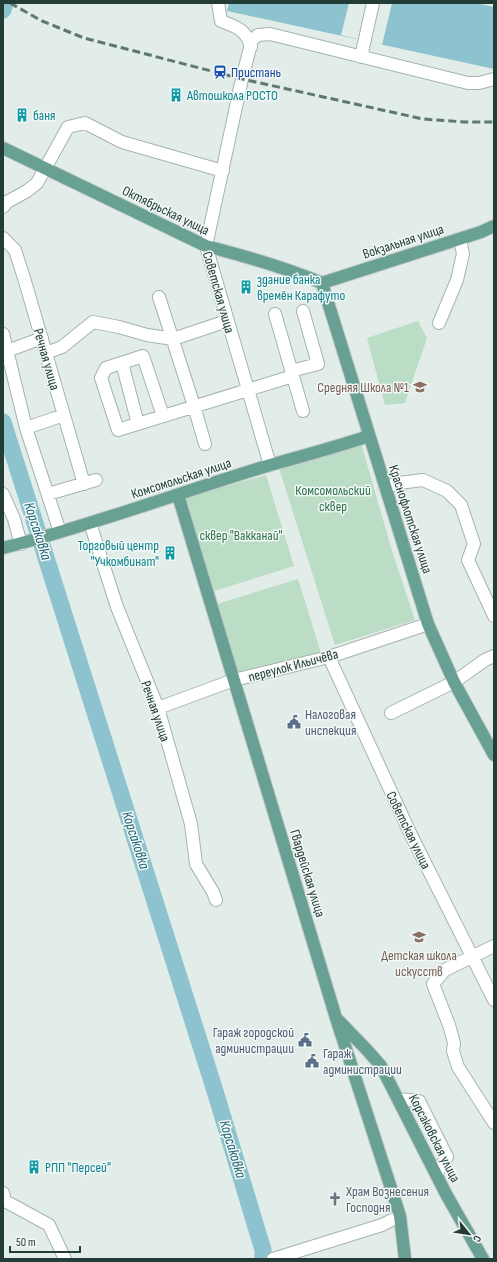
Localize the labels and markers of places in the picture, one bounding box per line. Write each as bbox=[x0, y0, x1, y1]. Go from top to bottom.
station icon: Пристань bbox=[212, 64, 228, 80]
place label: Пристань bbox=[231, 64, 281, 81]
building icon: Автошкола РОСТО bbox=[168, 87, 184, 103]
place label: Автошкола РОСТО bbox=[186, 87, 278, 104]
building icon: баня bbox=[14, 107, 30, 123]
place label: баня bbox=[33, 107, 56, 124]
place label: здание банка времён Карафуто bbox=[257, 271, 345, 304]
building icon: здание банка времён Карафуто bbox=[238, 279, 254, 295]
place label: Средняя Школа №1 bbox=[317, 379, 409, 396]
school or university icon: Средняя Школа №1 bbox=[412, 379, 428, 395]
place label: Торговый центр "Учкомбинат" bbox=[78, 537, 159, 570]
building icon: Торговый центр "Учкомбинат" bbox=[162, 545, 178, 561]
place label: Налоговая инспекция bbox=[305, 706, 356, 739]
public building icon: Налоговая инспекция bbox=[286, 714, 302, 730]
school or university icon: Детская школа искусств bbox=[411, 929, 427, 945]
place label: Детская школа искусств bbox=[381, 947, 457, 980]
place label: Гараж городской администрации bbox=[213, 1024, 294, 1057]
public building icon: Гараж городской администрации bbox=[297, 1032, 313, 1048]
place label: Гараж администрации bbox=[323, 1045, 402, 1078]
public building icon: Гараж администрации bbox=[304, 1053, 320, 1069]
building icon: РПП "Персей" bbox=[26, 1159, 42, 1175]
place label: РПП "Персей" bbox=[45, 1159, 111, 1176]
place label: Храм Вознесения Господня bbox=[345, 1183, 429, 1216]
church icon: Храм Вознесения Господня bbox=[327, 1191, 343, 1207]

